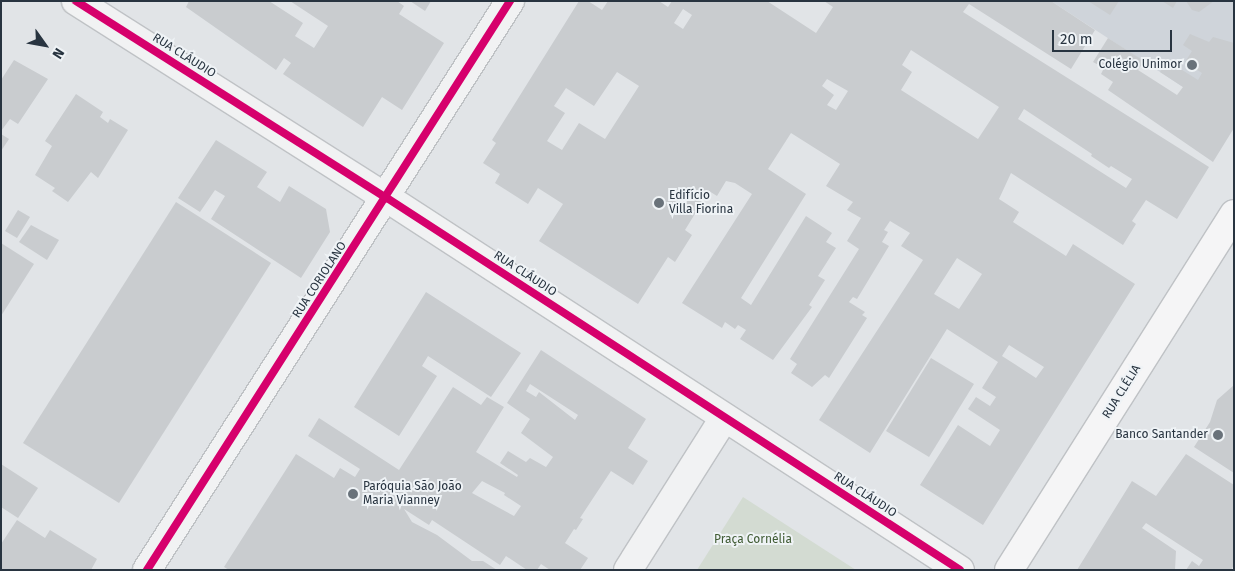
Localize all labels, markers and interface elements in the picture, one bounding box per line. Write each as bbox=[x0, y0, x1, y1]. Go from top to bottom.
north arrow bbox=[20, 20, 70, 70]
scale bar bbox=[1055, 20, 1175, 52]
text: 20 m bbox=[1060, 30, 1093, 48]
street label: RUA CLÁUDIO bbox=[150, 31, 218, 81]
text: N bbox=[48, 45, 68, 62]
place label: Colégio Unimor bbox=[1098, 58, 1182, 72]
marker: Colégio Unimor bbox=[1186, 59, 1198, 71]
place label: Edifício Villa Fiorina bbox=[669, 189, 733, 217]
marker: Edifício Villa Fiorina bbox=[653, 197, 665, 209]
street label: RUA CORIOLANO bbox=[290, 239, 350, 321]
street label: RUA CLÁUDIO bbox=[491, 248, 559, 300]
street label: RUA CLÉLIA bbox=[1100, 363, 1144, 421]
place label: Banco Santander bbox=[1115, 428, 1208, 442]
marker: Banco Santander bbox=[1212, 429, 1224, 441]
street label: RUA CLÁUDIO bbox=[831, 469, 899, 521]
place label: Paróquia São João Maria Vianney bbox=[363, 480, 462, 508]
marker: Paróquia São João Maria Vianney bbox=[347, 488, 359, 500]
park label: Praça Cornélia bbox=[714, 533, 792, 547]

